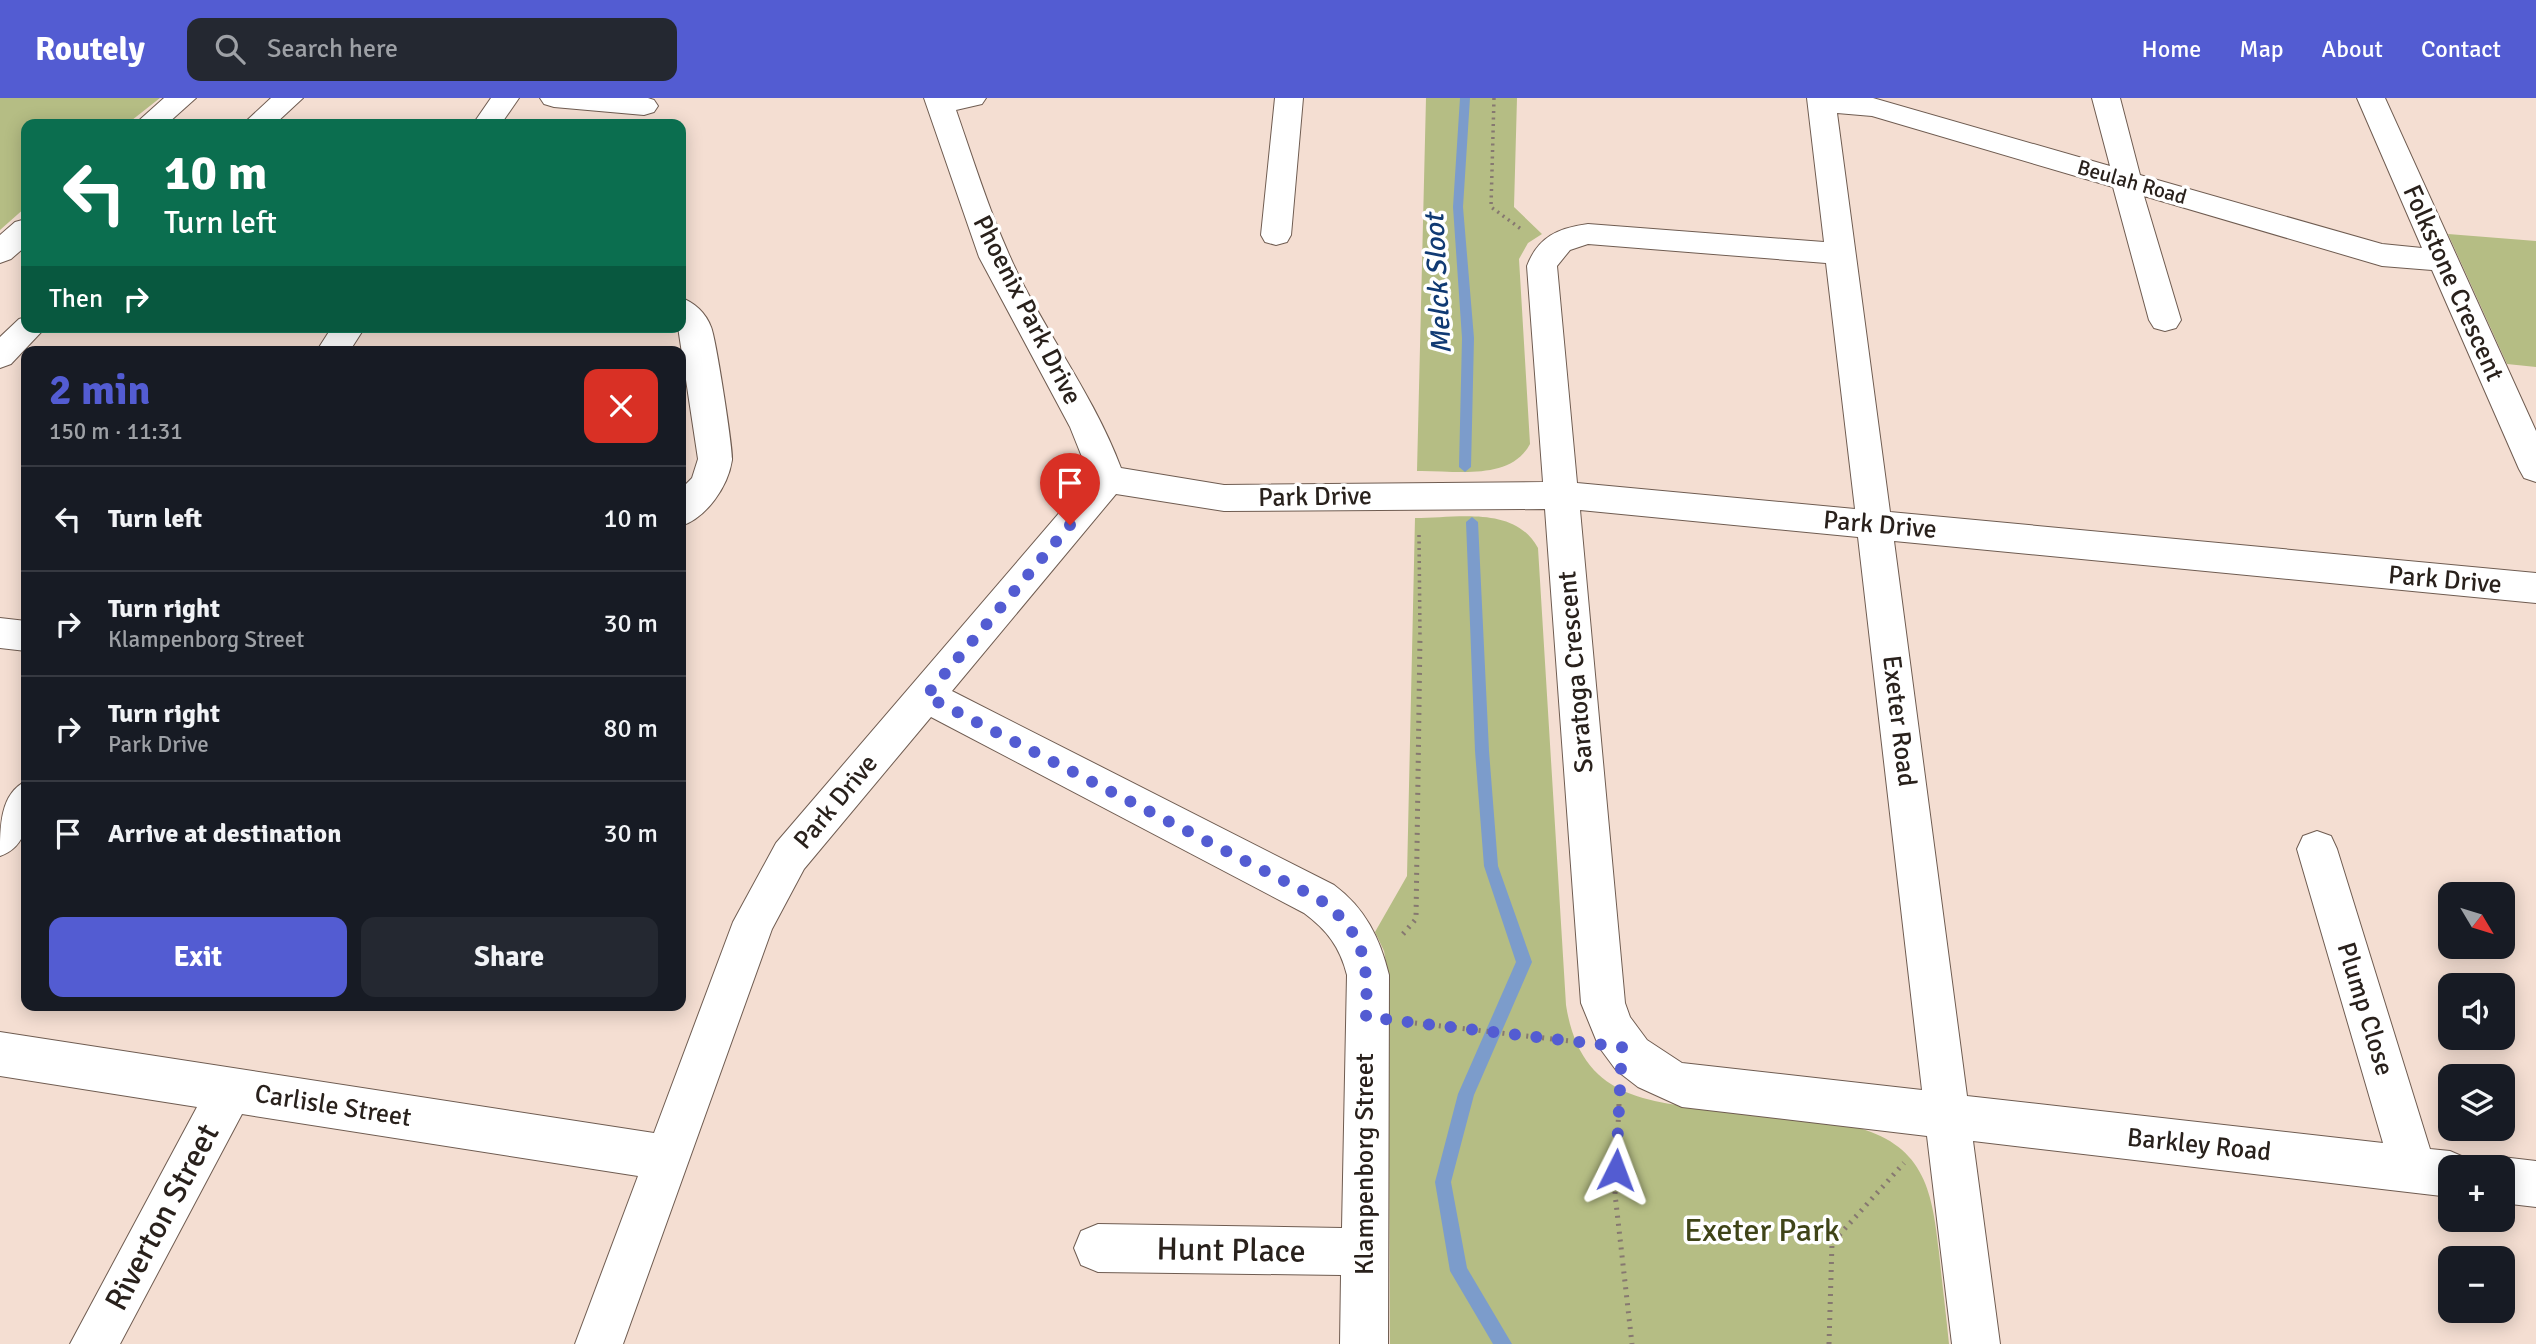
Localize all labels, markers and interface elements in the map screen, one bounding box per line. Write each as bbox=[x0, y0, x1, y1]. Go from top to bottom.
search box bbox=[187, 18, 677, 81]
text: Routely bbox=[35, 29, 145, 70]
icon: search bbox=[211, 30, 249, 68]
text: Search here bbox=[267, 33, 398, 65]
text: Home bbox=[2141, 34, 2201, 64]
text: Map bbox=[2239, 34, 2284, 64]
text: About bbox=[2322, 34, 2383, 64]
text: Contact bbox=[2421, 34, 2501, 64]
text: 10 m bbox=[164, 143, 267, 203]
icon: left bbox=[49, 147, 140, 238]
street label: Beulah Road bbox=[2074, 154, 2190, 210]
street label: Folkstone Crescent bbox=[2395, 180, 2511, 386]
text: Turn left bbox=[164, 203, 277, 242]
street label: Phoenix Park Drive bbox=[966, 210, 1088, 410]
water label: Melck Sloot bbox=[1417, 210, 1459, 355]
icon: right bbox=[117, 280, 155, 318]
text: Then bbox=[49, 283, 103, 315]
text: 2 min bbox=[49, 365, 150, 416]
button: close bbox=[584, 369, 658, 443]
text: 150 m · 11:31 bbox=[49, 417, 183, 446]
pin bbox=[1040, 453, 1100, 525]
icon: arrive bbox=[1051, 464, 1089, 502]
street label: Park Drive bbox=[1258, 480, 1372, 514]
icon: left bbox=[49, 500, 87, 538]
text: Turn left bbox=[108, 503, 202, 535]
text: 10 m bbox=[603, 503, 658, 535]
street label: Park Drive bbox=[1822, 504, 1938, 546]
street label: Park Drive bbox=[2387, 559, 2503, 601]
street label: Saratoga Crescent bbox=[1551, 570, 1601, 774]
text: Turn right bbox=[108, 593, 220, 625]
icon: right bbox=[49, 605, 87, 643]
text: 30 m bbox=[603, 608, 658, 640]
text: Klampenborg Street bbox=[108, 625, 304, 654]
street label: Exeter Road bbox=[1875, 654, 1923, 788]
text: Turn right bbox=[108, 698, 220, 730]
icon: right bbox=[49, 710, 87, 748]
text: 80 m bbox=[603, 713, 658, 745]
text: Park Drive bbox=[108, 730, 209, 759]
street label: Park Drive bbox=[787, 748, 885, 856]
icon: arrive bbox=[49, 815, 87, 853]
text: Arrive at destination bbox=[108, 818, 341, 850]
text: 30 m bbox=[603, 818, 658, 850]
north arrow bbox=[2438, 882, 2515, 959]
map controls bbox=[2438, 882, 2515, 1323]
button: Exit bbox=[49, 917, 347, 997]
button: Share bbox=[361, 917, 658, 997]
street label: Plump Close bbox=[2330, 939, 2400, 1079]
button: sound bbox=[2438, 973, 2515, 1050]
street label: Klampenborg Street bbox=[1349, 1053, 1381, 1275]
button: layers bbox=[2438, 1064, 2515, 1141]
street label: Carlisle Street bbox=[252, 1078, 414, 1134]
street label: Riverton Street bbox=[97, 1117, 227, 1317]
street label: Barkley Road bbox=[2125, 1122, 2273, 1168]
position arrow bbox=[1579, 1133, 1653, 1207]
button: + bbox=[2438, 1155, 2515, 1232]
park label: Exeter Park bbox=[1684, 1211, 1840, 1250]
street label: Hunt Place bbox=[1156, 1229, 1306, 1271]
button: − bbox=[2438, 1246, 2515, 1323]

